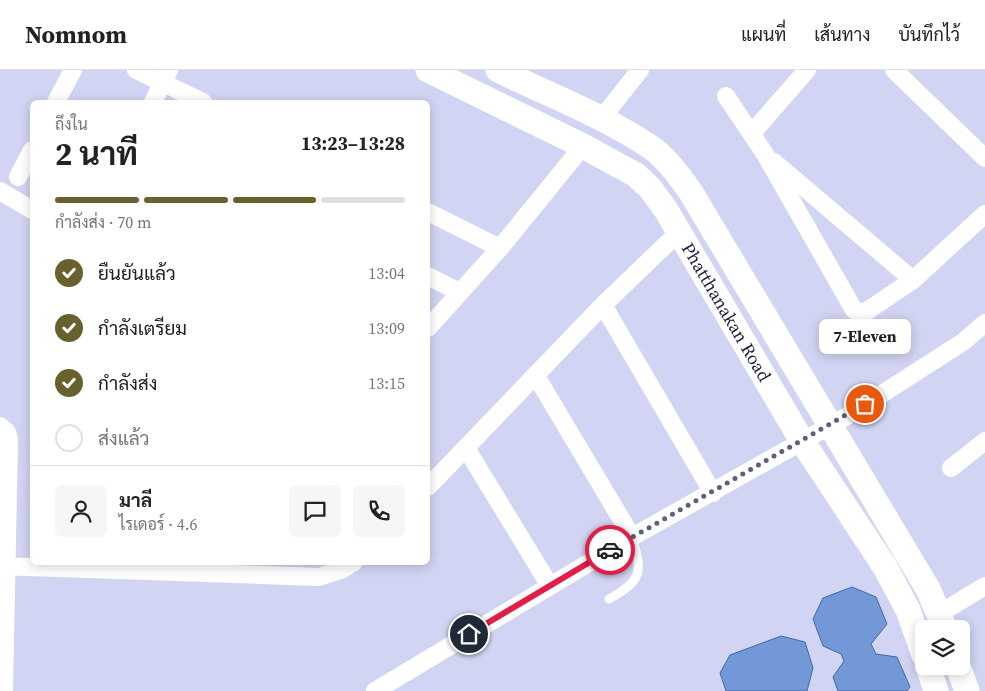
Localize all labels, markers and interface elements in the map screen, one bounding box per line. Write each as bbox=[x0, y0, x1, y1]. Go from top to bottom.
text: Nomnom bbox=[25, 18, 127, 51]
text: แผนที่ bbox=[741, 22, 786, 47]
text: เส้นทาง bbox=[814, 22, 870, 47]
text: บันทึกไว้ bbox=[898, 22, 960, 47]
text: ถึงใน bbox=[55, 113, 88, 135]
text: 13:23–13:28 bbox=[301, 130, 405, 156]
text: 2 นาที bbox=[55, 132, 138, 176]
text: กำลังส่ง · 70 m bbox=[55, 211, 151, 233]
street label: Phatthanakan Road bbox=[676, 238, 777, 386]
icon: check bbox=[55, 259, 83, 287]
text: ยืนยันแล้ว bbox=[98, 260, 176, 286]
text: 13:04 bbox=[368, 262, 405, 284]
icon: check bbox=[55, 314, 83, 342]
text: กำลังเตรียม bbox=[98, 315, 187, 341]
text: 13:09 bbox=[368, 317, 405, 339]
callout: 7-Eleven bbox=[819, 319, 911, 354]
text: 7-Eleven bbox=[833, 325, 897, 347]
icon: check bbox=[55, 369, 83, 397]
text: กำลังส่ง bbox=[98, 370, 157, 396]
text: 13:15 bbox=[368, 372, 405, 394]
pin bbox=[844, 383, 886, 425]
icon: bag bbox=[851, 390, 879, 418]
text: ส่งแล้ว bbox=[98, 425, 149, 451]
button: person bbox=[55, 485, 107, 537]
button: chat bbox=[289, 485, 341, 537]
button: phone bbox=[353, 485, 405, 537]
text: มาลี bbox=[119, 487, 152, 513]
text: ไรเดอร์ · 4.6 bbox=[119, 513, 198, 535]
courier bbox=[585, 525, 635, 575]
icon: car bbox=[596, 536, 624, 564]
pin bbox=[448, 613, 490, 655]
icon: home bbox=[455, 620, 483, 648]
map controls bbox=[915, 620, 970, 675]
button: layers bbox=[915, 620, 970, 675]

